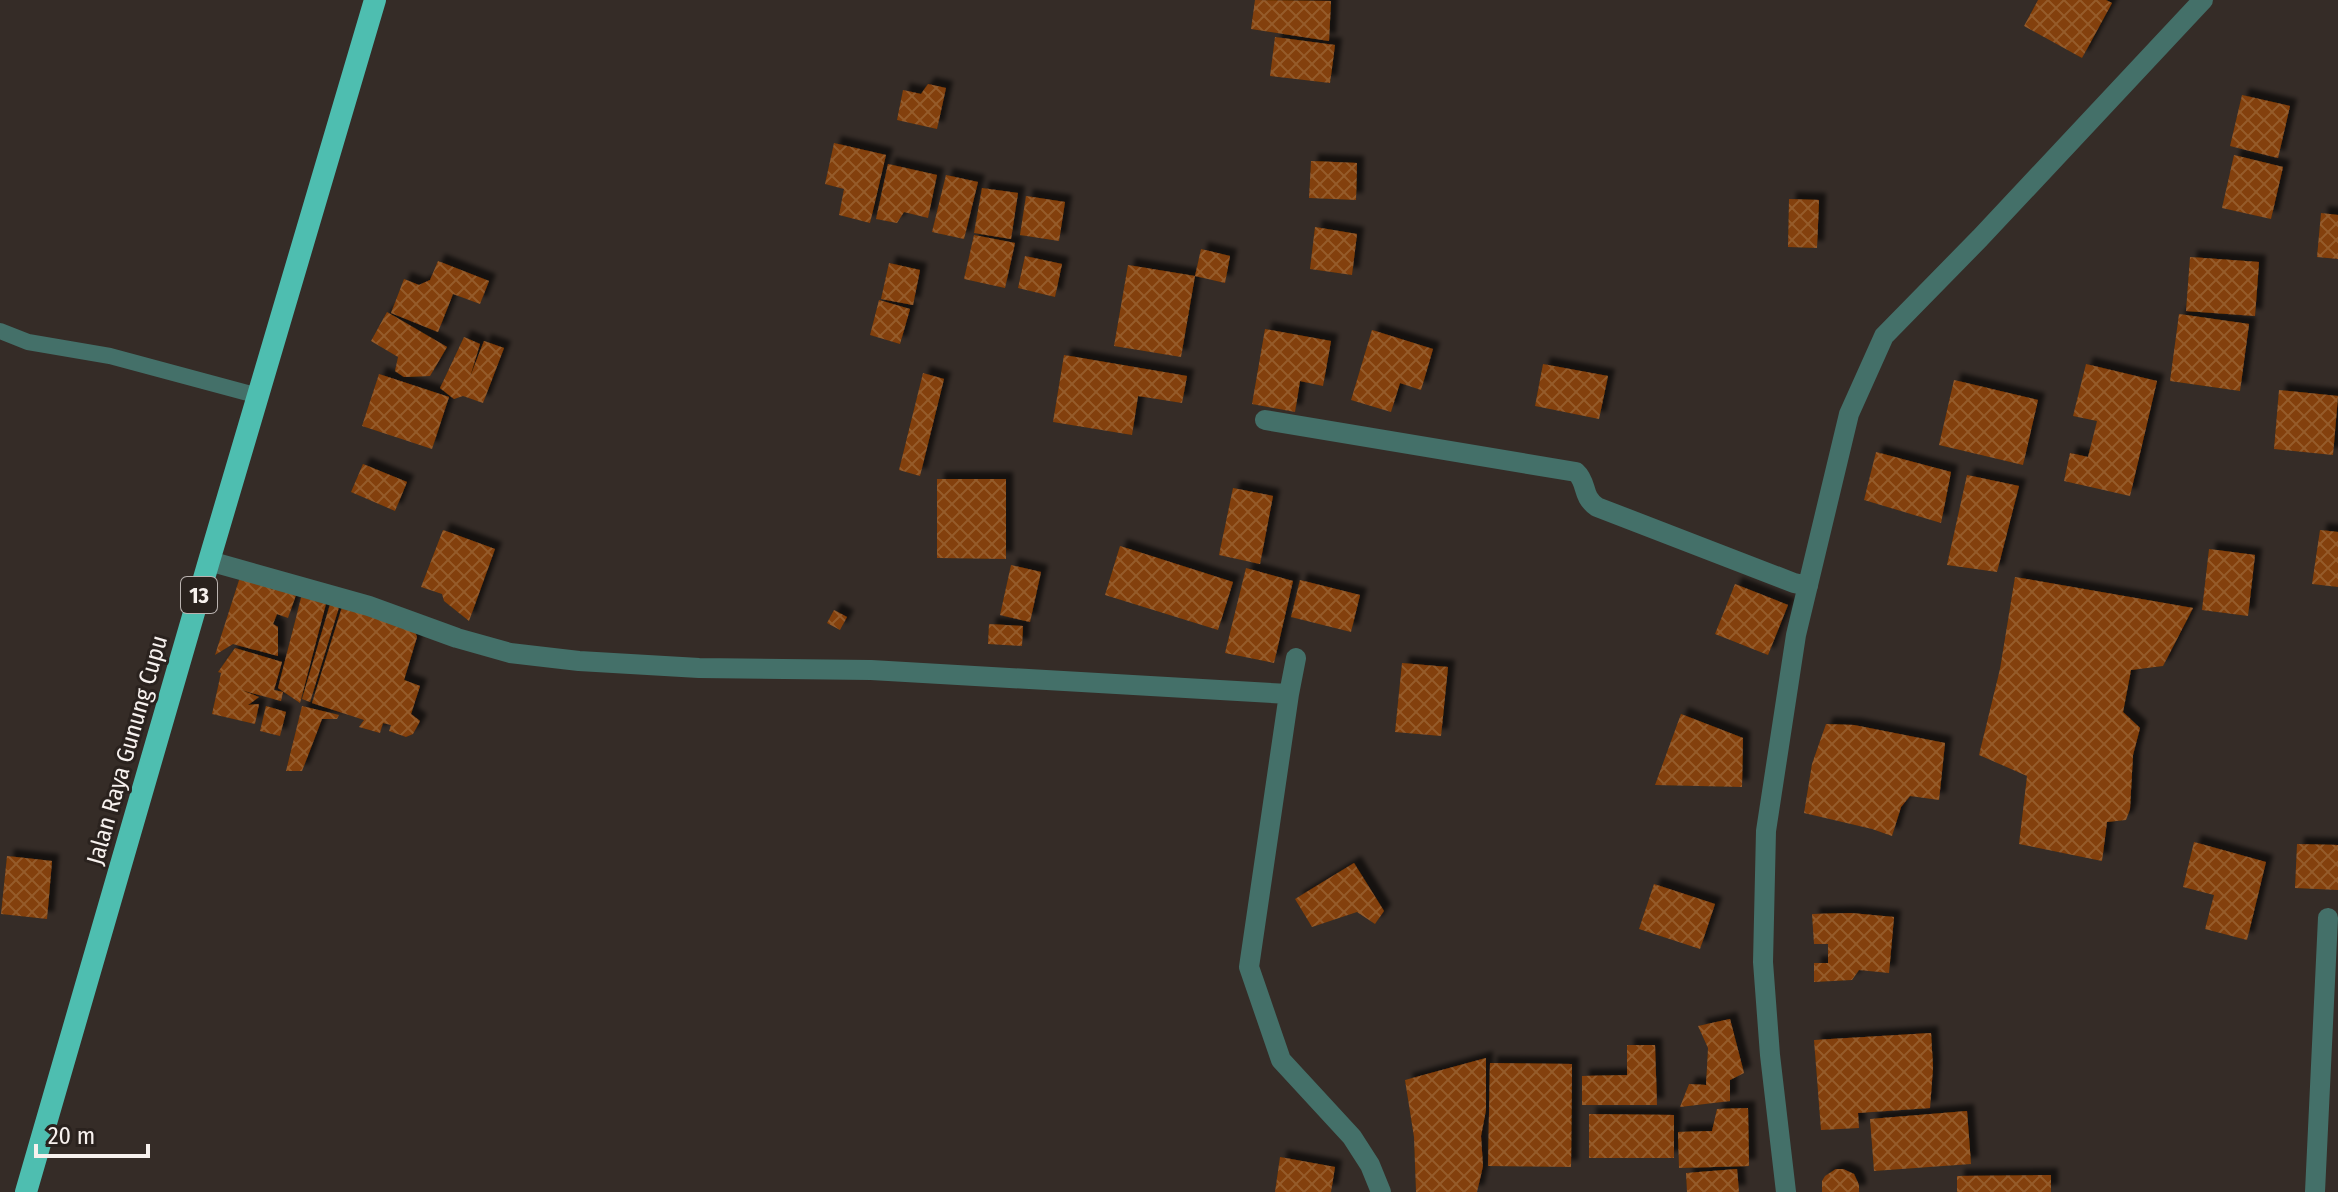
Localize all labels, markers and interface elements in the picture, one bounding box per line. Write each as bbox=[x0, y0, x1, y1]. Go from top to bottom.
road number: 13 bbox=[181, 577, 217, 613]
street label: Jalan Raya Gunung Cupu bbox=[81, 632, 173, 868]
scale bar bbox=[36, 1108, 148, 1158]
text: 20 m bbox=[48, 1122, 95, 1150]

